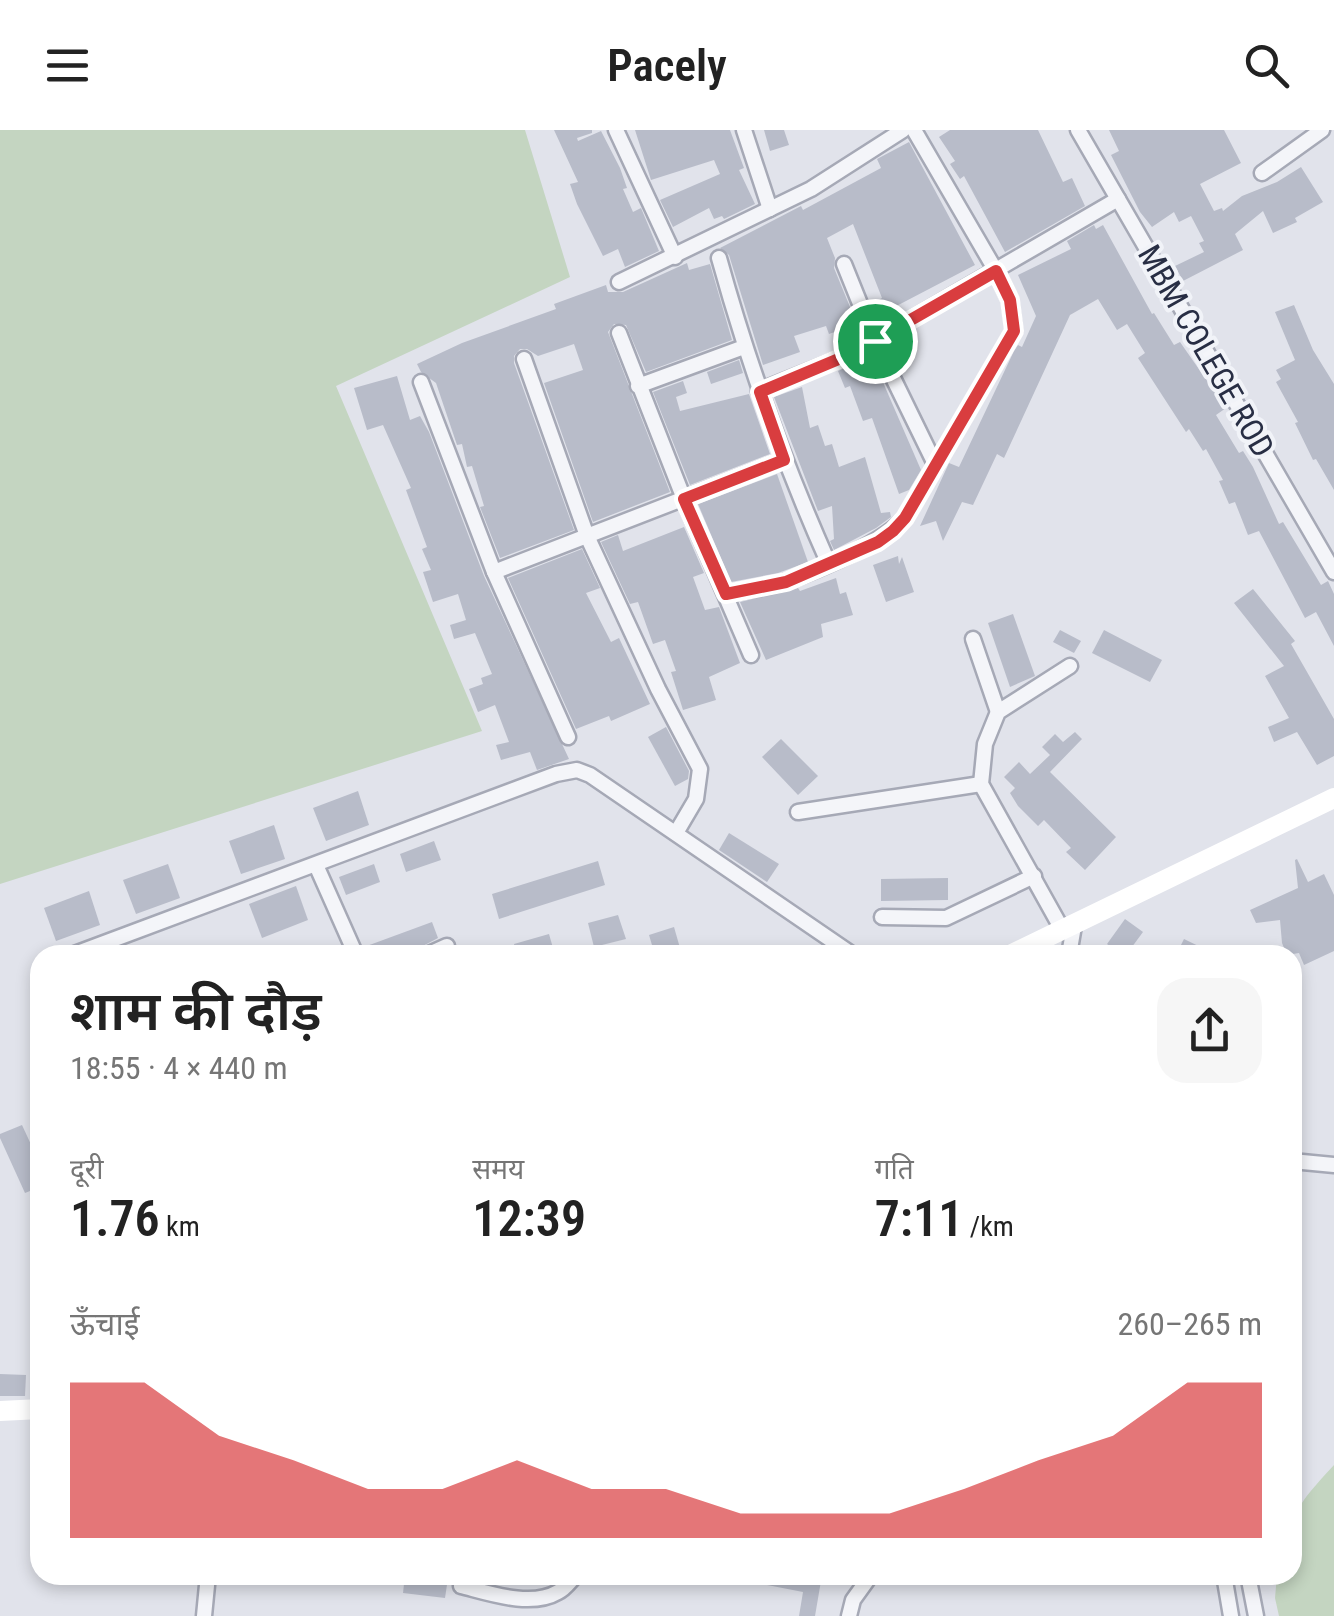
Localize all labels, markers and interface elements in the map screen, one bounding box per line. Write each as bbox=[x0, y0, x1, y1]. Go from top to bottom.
icon: menu bbox=[40, 38, 95, 93]
icon: search bbox=[1239, 38, 1294, 93]
text: Pacely bbox=[607, 39, 727, 92]
street label: MBM COLEGE ROD bbox=[1130, 238, 1282, 464]
pin bbox=[833, 299, 918, 384]
icon: arrive bbox=[848, 314, 903, 369]
button: share bbox=[1157, 978, 1262, 1083]
text: शाम की दौड़ bbox=[70, 979, 322, 1043]
text: 18:55 · 4 × 440 m bbox=[70, 1049, 288, 1087]
text: दूरी bbox=[70, 1153, 104, 1186]
text: समय bbox=[472, 1153, 524, 1186]
text: गति bbox=[875, 1153, 914, 1186]
text: 1.76 bbox=[70, 1190, 160, 1248]
text: 12:39 bbox=[472, 1190, 586, 1248]
text: 7:11 bbox=[875, 1190, 963, 1248]
text: km bbox=[160, 1210, 200, 1243]
text: /km bbox=[963, 1210, 1014, 1243]
text: ऊँचाई bbox=[70, 1305, 139, 1343]
text: 260–265 m bbox=[1117, 1305, 1262, 1343]

